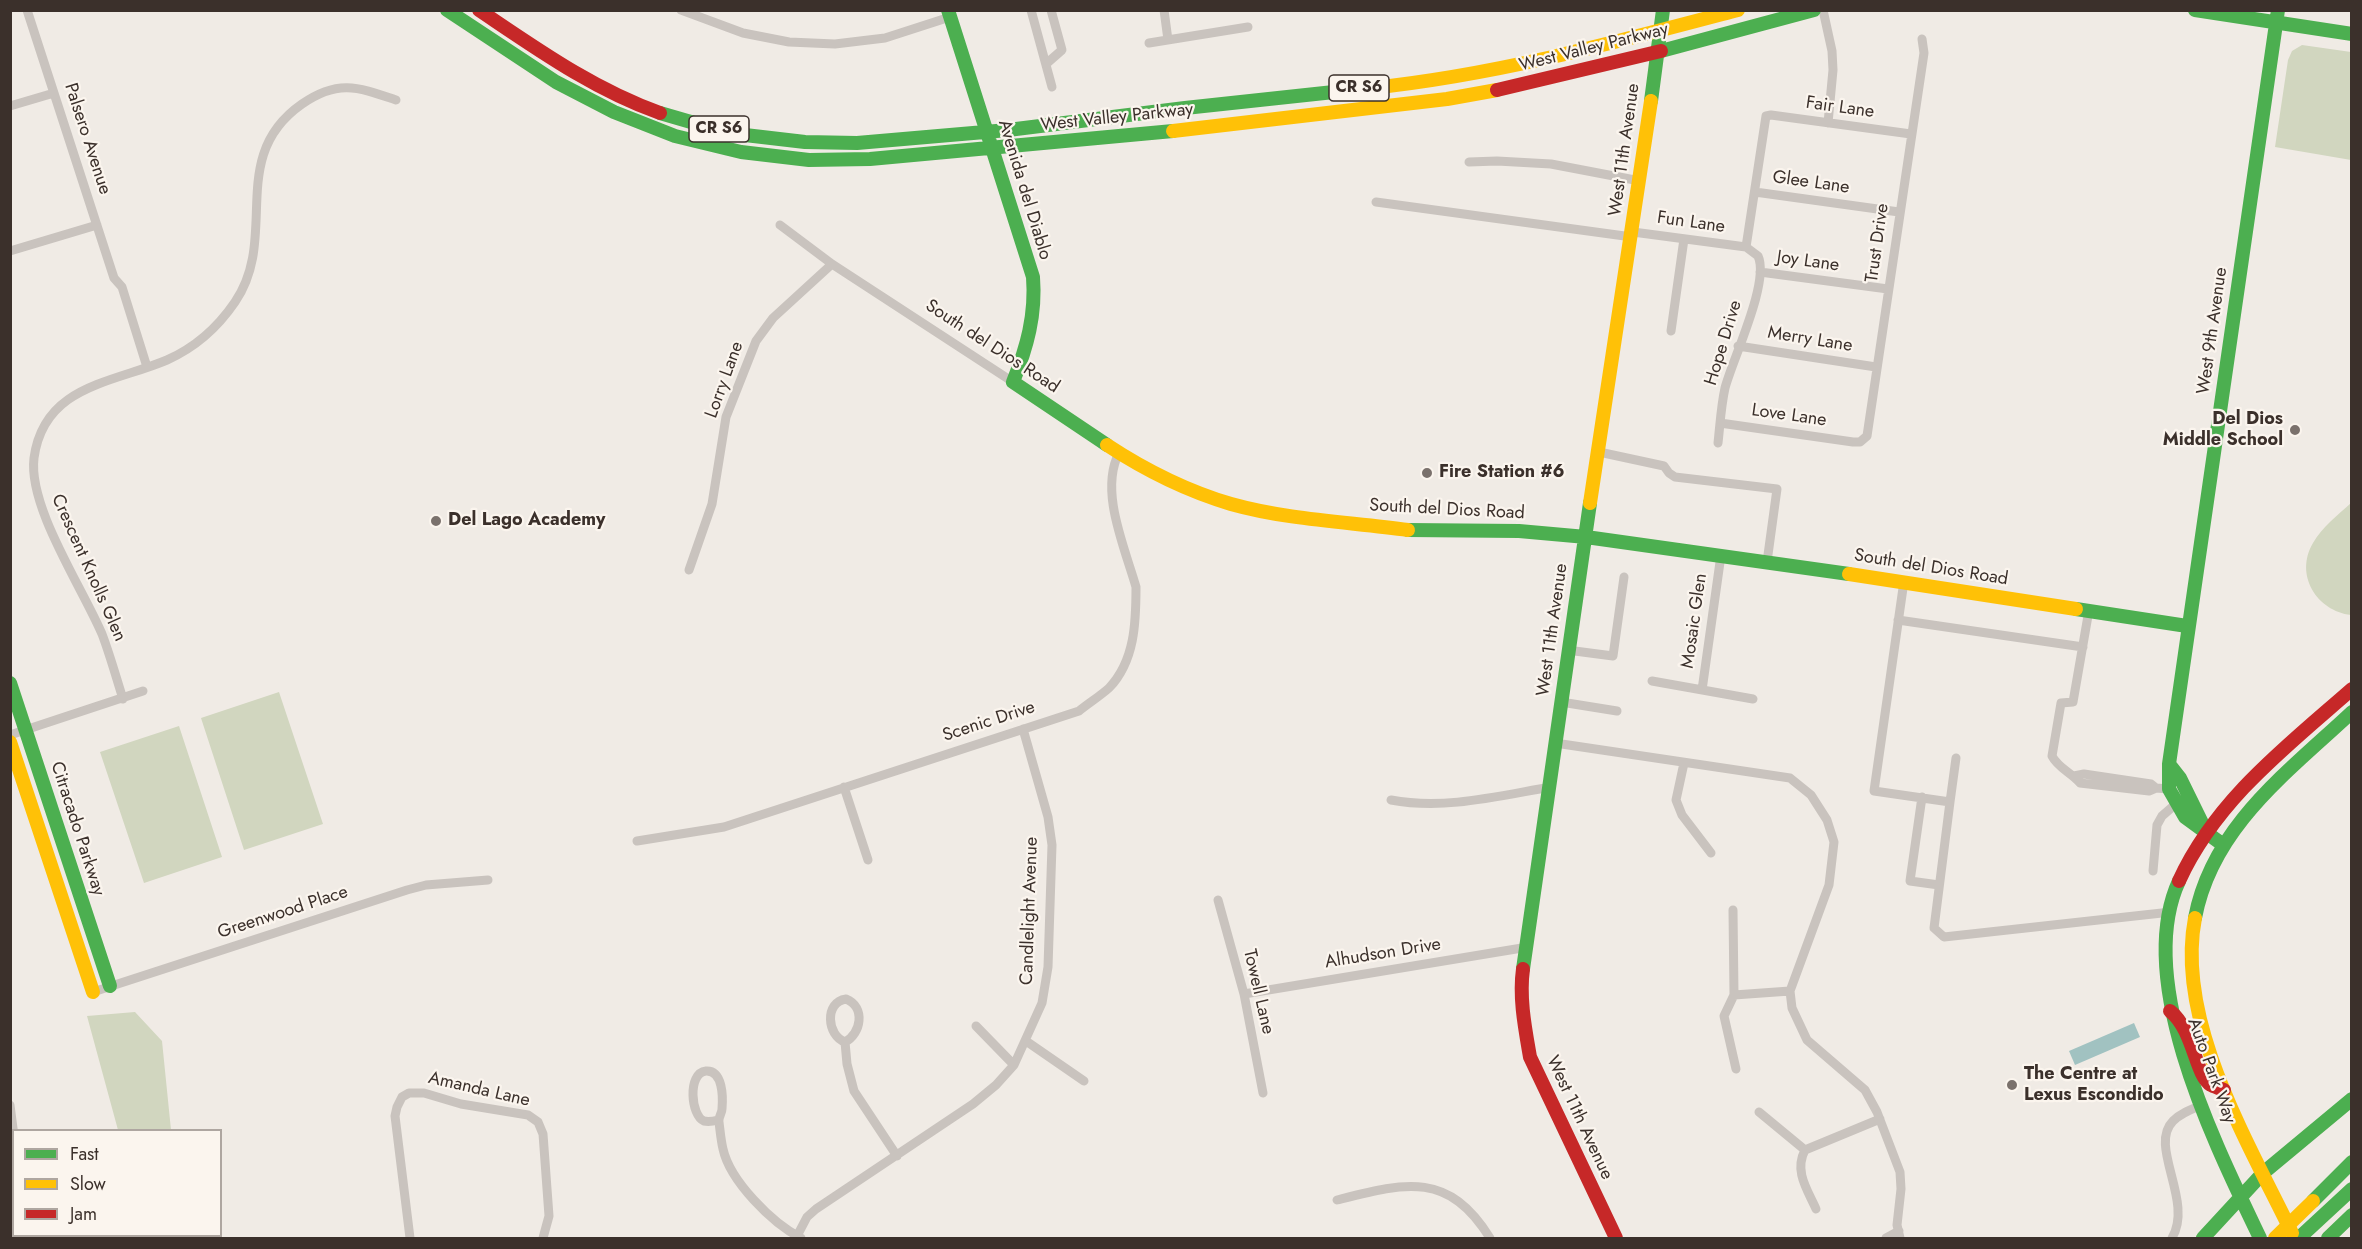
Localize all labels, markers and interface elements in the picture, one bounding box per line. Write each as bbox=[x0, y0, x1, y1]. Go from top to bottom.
street label: West Valley Parkway bbox=[1517, 19, 1671, 77]
road number: CR S6 bbox=[1329, 75, 1389, 101]
street label: Palsero Avenue bbox=[59, 81, 115, 197]
street label: West 11th Avenue bbox=[1605, 82, 1645, 218]
street label: Fair Lane bbox=[1804, 93, 1876, 123]
street label: West Valley Parkway bbox=[1040, 99, 1194, 137]
road number: CR S6 bbox=[689, 116, 749, 142]
street label: Avenida del Diablo bbox=[992, 117, 1056, 263]
street label: Glee Lane bbox=[1771, 167, 1851, 199]
street label: Trust Drive bbox=[1862, 202, 1894, 284]
street label: Fun Lane bbox=[1656, 208, 1726, 238]
street label: Joy Lane bbox=[1775, 247, 1841, 277]
street label: West 9th Avenue bbox=[2193, 266, 2233, 396]
street label: South del Dios Road bbox=[921, 296, 1063, 398]
street label: Hope Drive bbox=[1701, 298, 1747, 388]
street label: Merry Lane bbox=[1766, 323, 1854, 357]
street label: Lorry Lane bbox=[701, 339, 749, 421]
street label: Love Lane bbox=[1750, 400, 1828, 432]
place label: Del Dios Middle School bbox=[2163, 409, 2283, 452]
marker: Del Dios Middle School bbox=[2288, 423, 2302, 437]
place label: Fire Station #6 bbox=[1439, 462, 1565, 484]
marker: Fire Station #6 bbox=[1420, 466, 1434, 480]
street label: Crescent Knolls Glen bbox=[46, 491, 130, 645]
street label: South del Dios Road bbox=[1369, 495, 1525, 525]
place label: Del Lago Academy bbox=[448, 510, 605, 532]
marker: Del Lago Academy bbox=[429, 514, 443, 528]
street label: South del Dios Road bbox=[1852, 545, 2010, 591]
street label: West 11th Avenue bbox=[1533, 562, 1573, 698]
street label: Mosaic Glen bbox=[1678, 572, 1712, 670]
street label: Scenic Drive bbox=[940, 697, 1038, 747]
street label: Citracado Parkway bbox=[45, 759, 109, 899]
street label: Candlelight Avenue bbox=[1017, 836, 1043, 986]
street label: Greenwood Place bbox=[215, 882, 351, 944]
street label: Alhudson Drive bbox=[1323, 934, 1443, 974]
street label: Towell Lane bbox=[1238, 947, 1278, 1037]
street label: Auto Park Way bbox=[2182, 1015, 2240, 1127]
street label: West 11th Avenue bbox=[1541, 1053, 1617, 1183]
place label: The Centre at Lexus Escondido bbox=[2024, 1064, 2164, 1106]
street label: Amanda Lane bbox=[426, 1068, 532, 1112]
marker: The Centre at Lexus Escondido bbox=[2005, 1078, 2019, 1092]
legend bbox=[12, 1129, 222, 1237]
text: Fast bbox=[70, 1141, 99, 1167]
text: Slow bbox=[70, 1171, 106, 1197]
text: Jam bbox=[70, 1201, 97, 1227]

